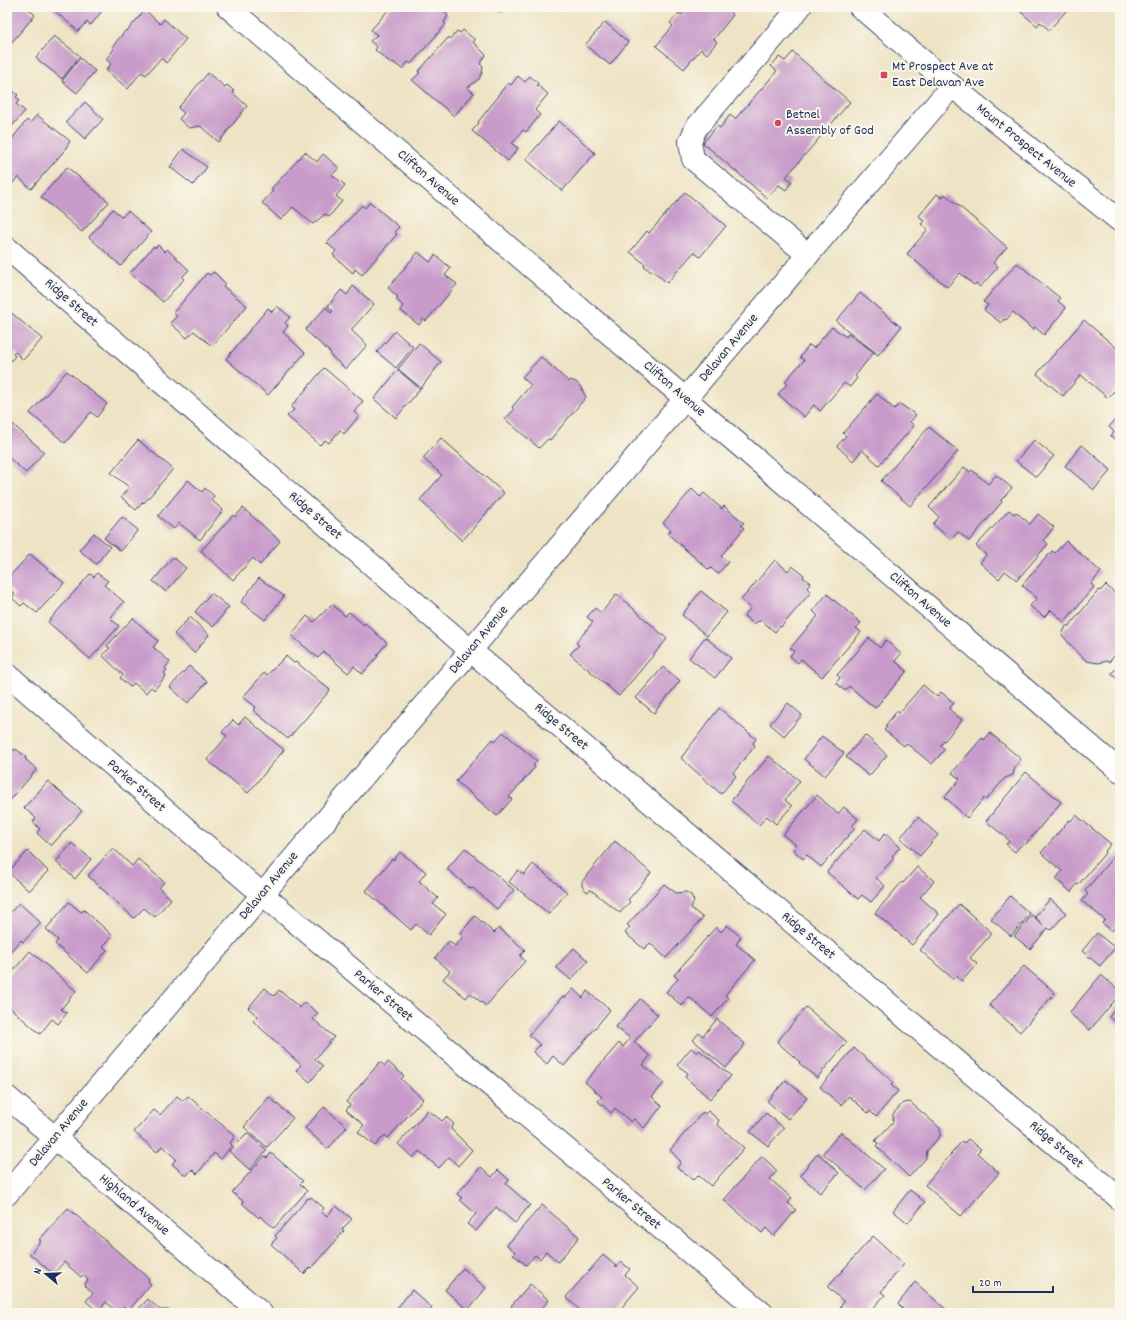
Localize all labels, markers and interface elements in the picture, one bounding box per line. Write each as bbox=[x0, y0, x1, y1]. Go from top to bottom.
place label: Mt Prospect Ave at East Delavan Ave bbox=[892, 57, 993, 93]
marker: Mt Prospect Ave at East Delavan Ave bbox=[879, 70, 889, 80]
street label: Mount Prospect Avenue bbox=[972, 99, 1080, 193]
place label: Betnel Assembly of God bbox=[786, 105, 874, 141]
marker: Betnel Assembly of God bbox=[773, 118, 783, 128]
street label: Clifton Avenue bbox=[392, 145, 464, 211]
street label: Ridge Street bbox=[40, 274, 102, 332]
street label: Delavan Avenue bbox=[694, 310, 764, 386]
street label: Clifton Avenue bbox=[638, 356, 710, 422]
street label: Ridge Street bbox=[284, 487, 346, 545]
street label: Clifton Avenue bbox=[884, 567, 956, 633]
street label: Delavan Avenue bbox=[444, 602, 514, 678]
street label: Ridge Street bbox=[529, 698, 593, 756]
street label: Parker Street bbox=[102, 755, 170, 817]
street label: Delavan Avenue bbox=[234, 848, 304, 924]
street label: Ridge Street bbox=[776, 907, 840, 965]
street label: Parker Street bbox=[349, 965, 417, 1027]
street label: Delavan Avenue bbox=[24, 1095, 94, 1171]
street label: Ridge Street bbox=[1024, 1116, 1088, 1174]
street label: Highland Avenue bbox=[94, 1169, 174, 1241]
street label: Parker Street bbox=[597, 1173, 665, 1235]
north arrow bbox=[26, 1254, 66, 1294]
text: N bbox=[30, 1266, 47, 1277]
scale bar bbox=[973, 1268, 1053, 1294]
text: 20 m bbox=[979, 1275, 1002, 1292]

